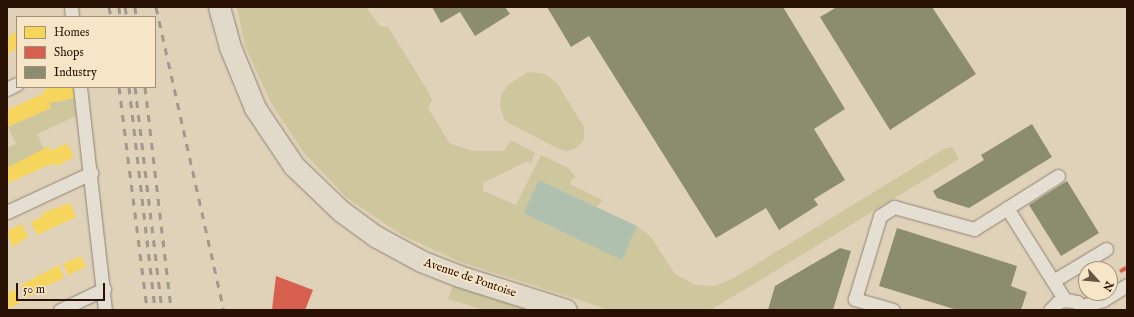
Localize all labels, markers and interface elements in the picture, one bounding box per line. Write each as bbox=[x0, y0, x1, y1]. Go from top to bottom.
legend bbox=[16, 16, 156, 88]
text: Homes bbox=[54, 25, 90, 40]
text: Shops bbox=[54, 45, 84, 60]
text: Industry bbox=[54, 65, 97, 80]
street label: Avenue de Pontoise bbox=[422, 255, 518, 301]
north arrow bbox=[1078, 261, 1118, 301]
scale bar bbox=[18, 275, 107, 301]
text: N bbox=[1099, 279, 1116, 293]
text: 50 m bbox=[23, 282, 45, 297]

